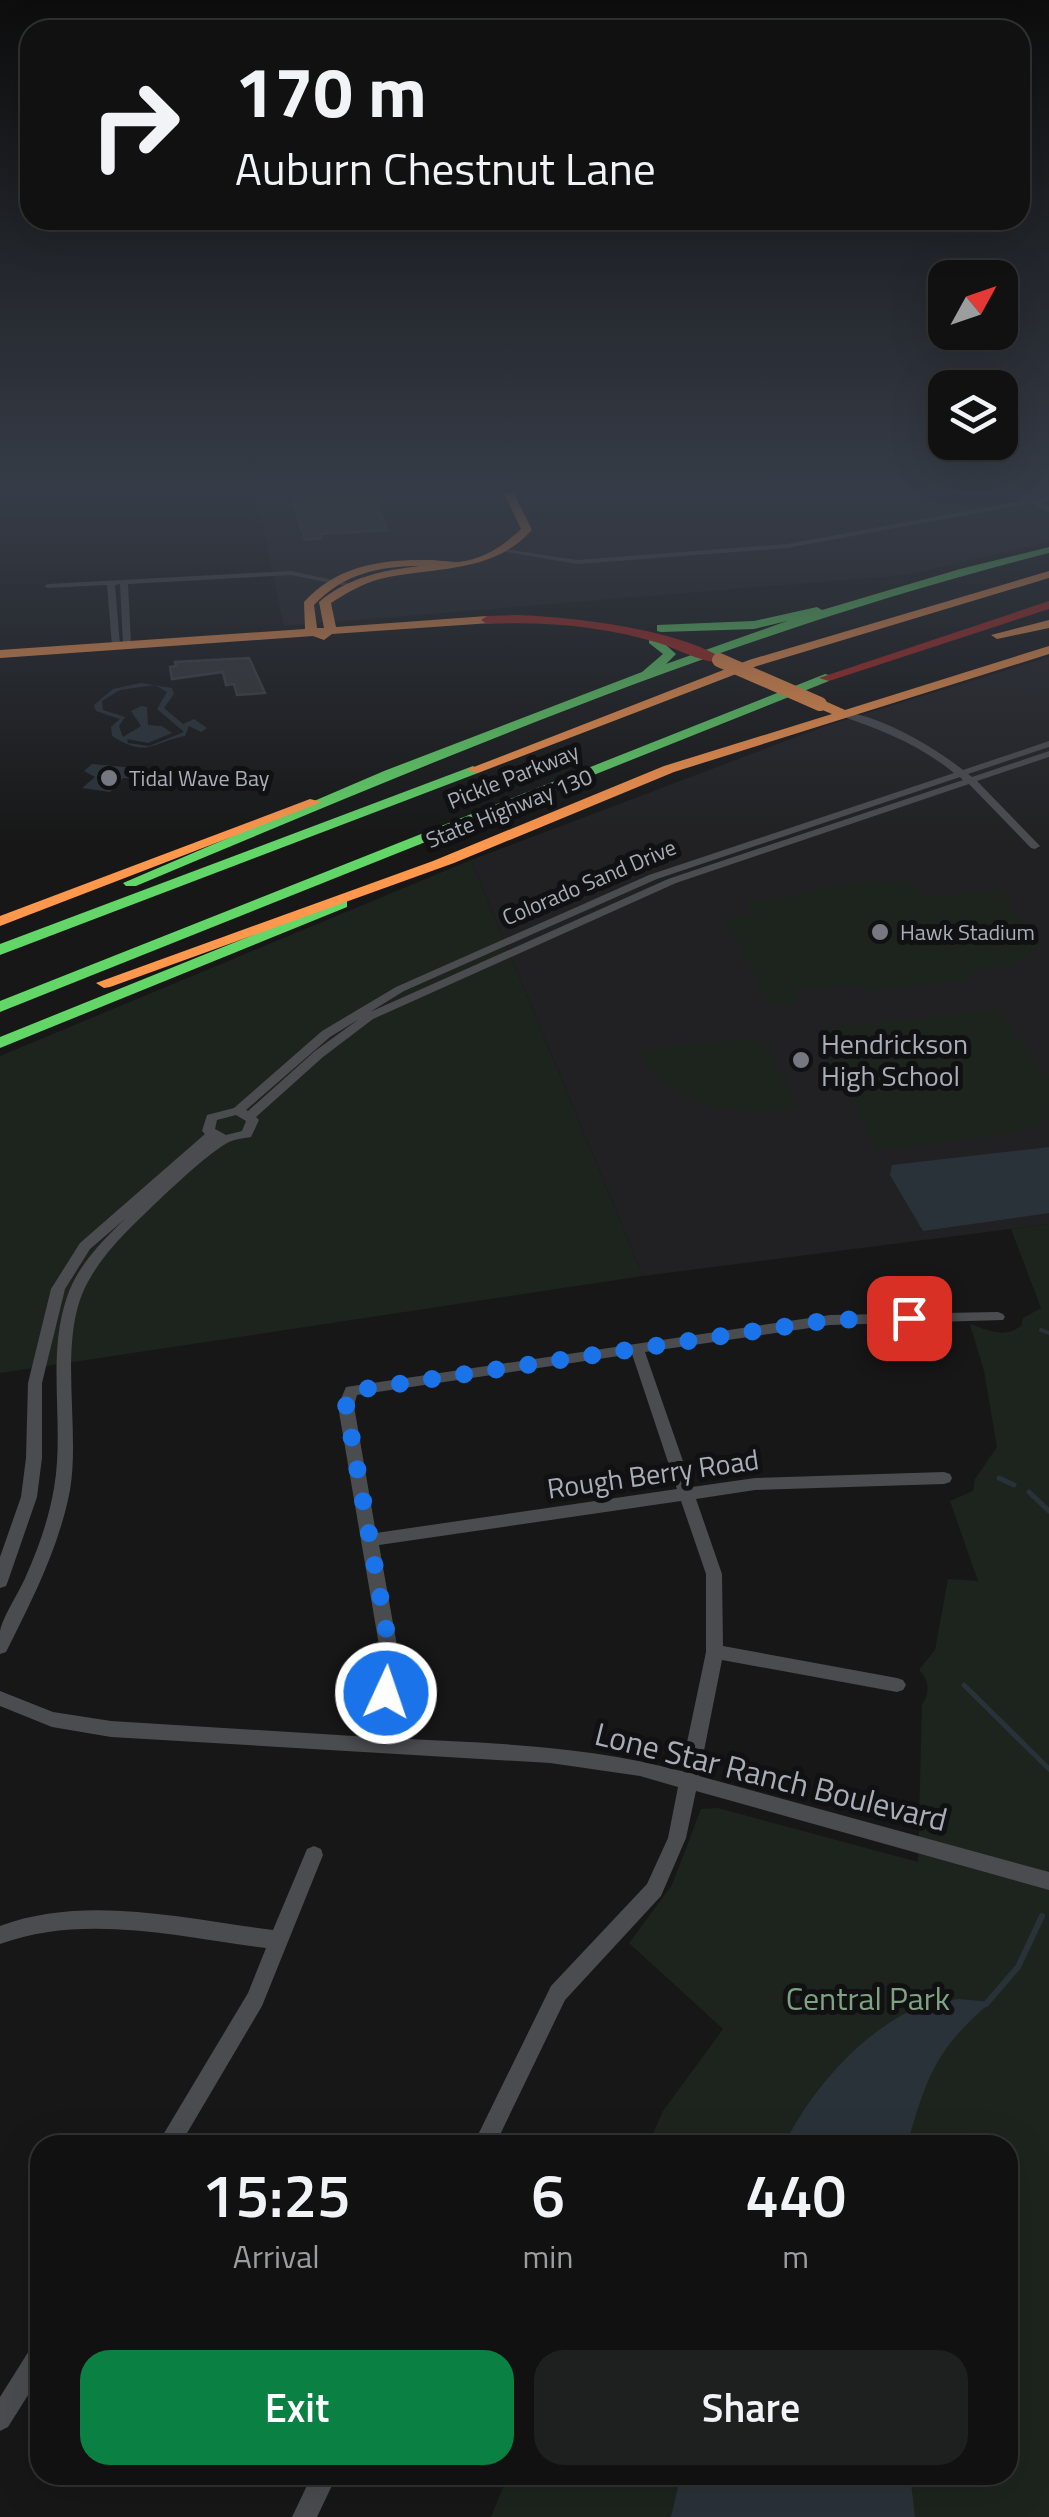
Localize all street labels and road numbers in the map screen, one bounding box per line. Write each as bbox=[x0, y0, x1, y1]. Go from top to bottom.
street label: Pickle Parkway bbox=[442, 734, 584, 818]
street label: State Highway 130 bbox=[421, 759, 597, 857]
street label: Colorado Sand Drive bbox=[497, 830, 681, 934]
street label: Rough Berry Road bbox=[544, 1437, 762, 1510]
street label: Lone Star Ranch Boulevard bbox=[590, 1709, 952, 1843]

